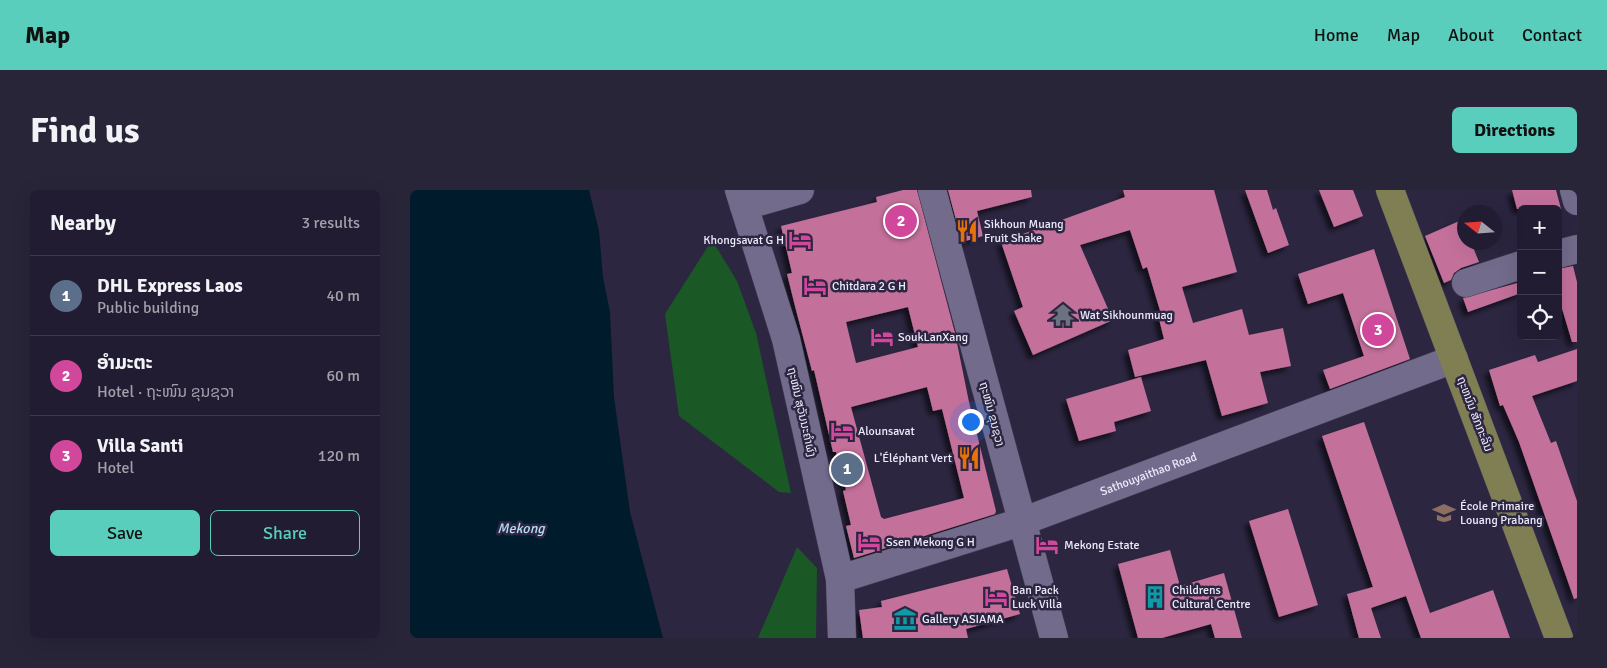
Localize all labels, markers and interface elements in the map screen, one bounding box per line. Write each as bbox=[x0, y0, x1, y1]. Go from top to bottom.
text: Map bbox=[25, 20, 70, 50]
text: Home bbox=[1314, 24, 1359, 46]
text: Map bbox=[1387, 24, 1420, 46]
text: About bbox=[1448, 24, 1494, 46]
text: Contact bbox=[1522, 24, 1582, 46]
button: Directions bbox=[1452, 107, 1577, 153]
text: Find us bbox=[30, 109, 140, 152]
pin: 2 bbox=[885, 202, 917, 240]
north arrow bbox=[1457, 205, 1502, 250]
map controls bbox=[1517, 205, 1562, 340]
button: + bbox=[1517, 205, 1562, 250]
text: Nearby bbox=[50, 210, 116, 236]
text: 3 results bbox=[301, 213, 360, 233]
place label: Sikhoun Muang Fruit Shake bbox=[984, 217, 1064, 246]
restaurant icon: Sikhoun Muang Fruit Shake bbox=[954, 218, 980, 244]
hotel icon: Khongsavat G H bbox=[787, 227, 813, 253]
place label: Khongsavat G H bbox=[703, 233, 784, 248]
button: − bbox=[1517, 250, 1562, 295]
hotel icon: Chitdara 2 G H bbox=[802, 273, 828, 299]
text: DHL Express Laos bbox=[97, 274, 243, 298]
place label: Chitdara 2 G H bbox=[832, 279, 906, 294]
text: 1 bbox=[62, 286, 70, 306]
text: 40 m bbox=[326, 286, 360, 306]
button: locate bbox=[1517, 295, 1562, 340]
text: Public building bbox=[97, 298, 199, 318]
temple icon: Wat Sikhounmuag bbox=[1050, 302, 1076, 328]
place label: Wat Sikhounmuag bbox=[1080, 308, 1173, 323]
pin: 3 bbox=[1362, 311, 1394, 349]
hotel icon: SoukLanXang bbox=[869, 324, 895, 350]
place label: SoukLanXang bbox=[898, 330, 968, 345]
text: ອຳມະຕະ bbox=[97, 351, 152, 375]
text: 2 bbox=[62, 366, 70, 386]
text: 60 m bbox=[326, 366, 360, 386]
street label: ຖະໜົນ ສຸວັນນະຄໍາຜົງ bbox=[784, 366, 819, 459]
street label: ຖະຫນົນ ສັກກະລິນ bbox=[1453, 374, 1496, 454]
street label: ຖະໜົນ ຂຸນຊວາ bbox=[976, 380, 1007, 448]
text: Hotel · ຖະໜົນ ຂຸນຊວາ bbox=[97, 382, 234, 402]
your location bbox=[958, 409, 984, 435]
hotel icon: Alounsavat bbox=[829, 418, 855, 444]
place label: Alounsavat bbox=[858, 424, 915, 439]
text: Villa Santi bbox=[97, 434, 183, 458]
restaurant icon: L'Éléphant Vert bbox=[956, 445, 982, 471]
text: 3 bbox=[62, 446, 70, 466]
text: 120 m bbox=[318, 446, 360, 466]
street label: Sathouyaithao Road bbox=[1098, 449, 1199, 500]
pin: 1 bbox=[831, 450, 863, 488]
place label: L'Éléphant Vert bbox=[874, 451, 952, 466]
text: Hotel bbox=[97, 458, 134, 478]
place label: École Primaire Louang Prabang bbox=[1460, 499, 1543, 528]
school or university icon: École Primaire Louang Prabang bbox=[1431, 500, 1457, 526]
button: Save bbox=[50, 510, 200, 556]
button: Share bbox=[210, 510, 360, 556]
water label: Mekong bbox=[497, 520, 546, 537]
hotel icon: Ssen Mekong G H bbox=[856, 529, 882, 555]
hotel icon: Mekong Estate bbox=[1034, 532, 1060, 558]
place label: Ssen Mekong G H bbox=[886, 535, 975, 550]
place label: Mekong Estate bbox=[1064, 538, 1140, 553]
place label: Ban Pack Luck Villa bbox=[1012, 583, 1062, 612]
place label: Childrens Cultural Centre bbox=[1172, 583, 1251, 612]
hotel icon: Ban Pack Luck Villa bbox=[983, 584, 1009, 610]
building icon: Childrens Cultural Centre bbox=[1142, 584, 1168, 610]
museum icon: Gallery ASIAMA bbox=[892, 606, 918, 632]
place label: Gallery ASIAMA bbox=[922, 612, 1004, 627]

